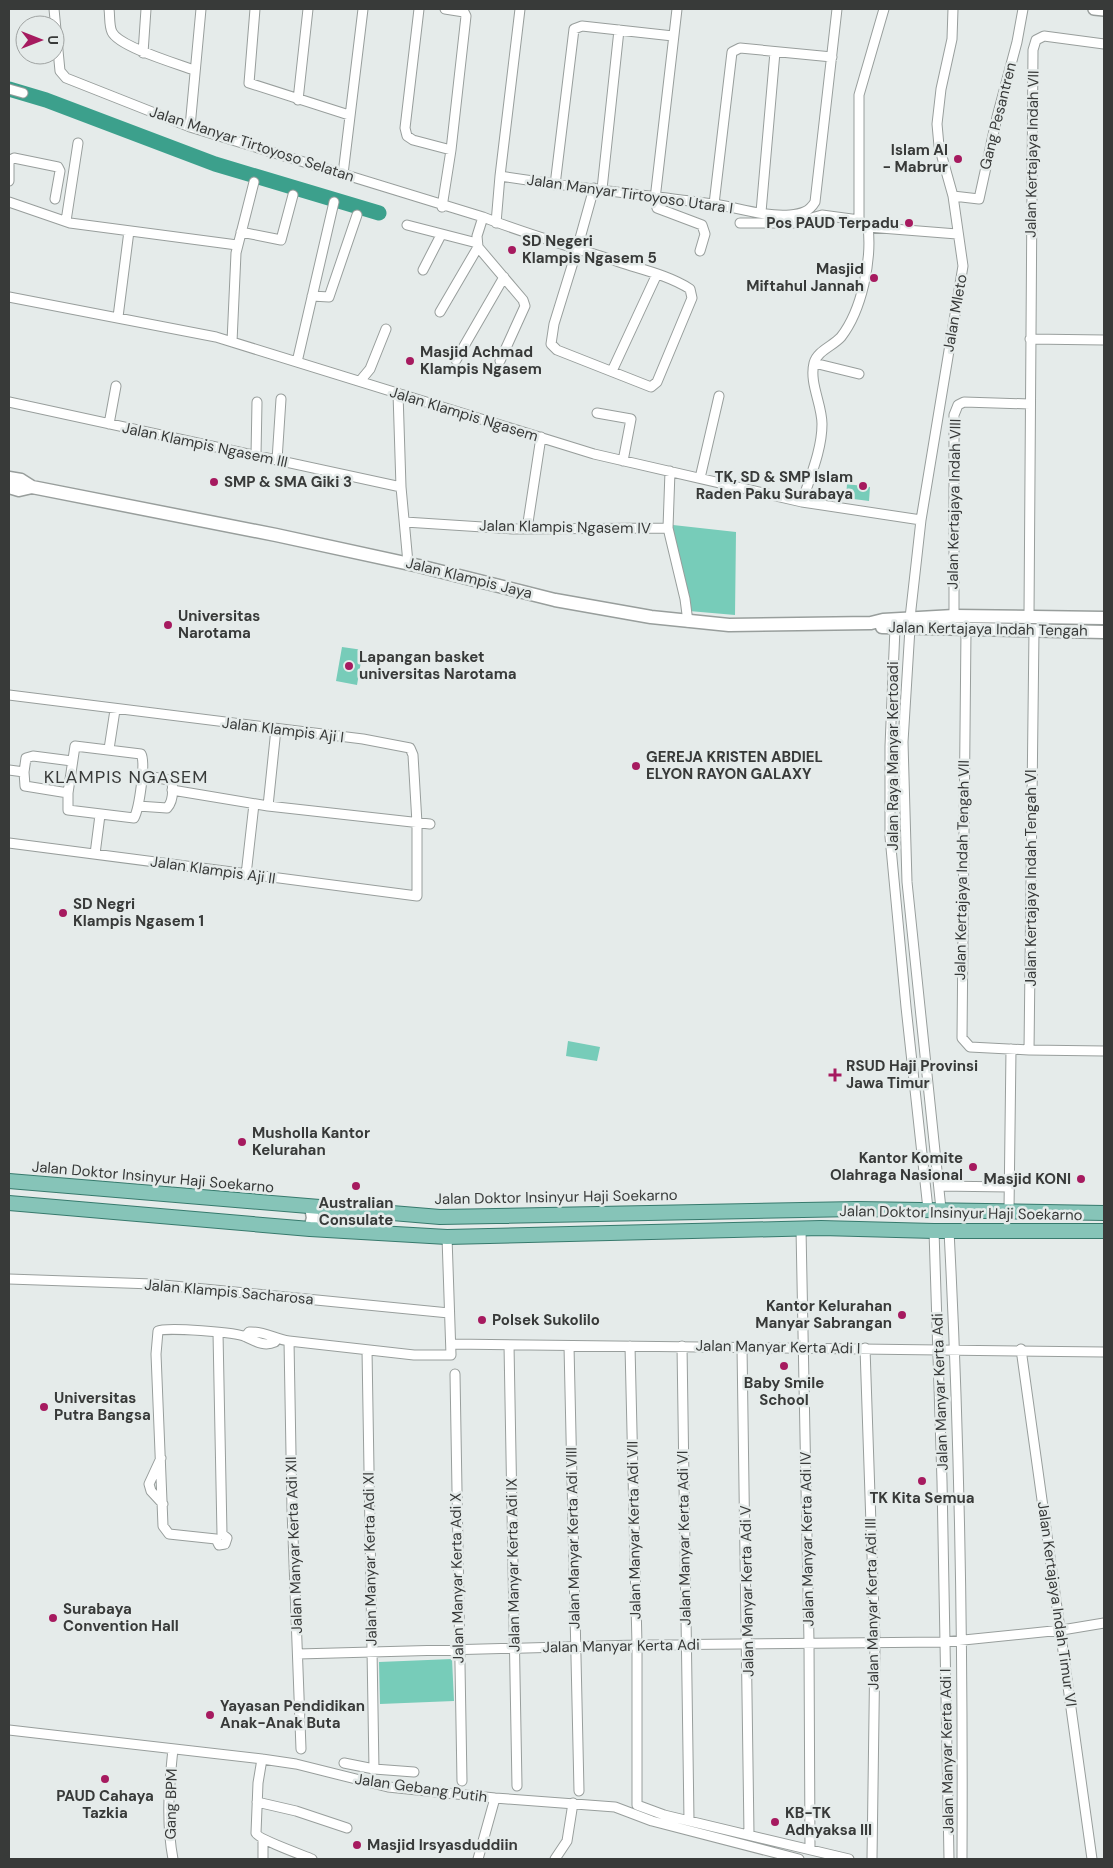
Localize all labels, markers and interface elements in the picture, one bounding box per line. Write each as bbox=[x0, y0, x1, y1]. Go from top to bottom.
north arrow bbox=[15, 15, 65, 65]
text: U bbox=[44, 35, 62, 45]
street label: Gang Pesantren bbox=[975, 60, 1021, 172]
street label: Jalan Kertajaya Indah VII bbox=[1021, 70, 1043, 238]
street label: Jalan Manyar Tirtoyoso Selatan bbox=[147, 101, 357, 187]
place label: Islam Al - Mabrur bbox=[882, 140, 948, 177]
marker: Islam Al - Mabrur bbox=[952, 153, 964, 165]
street label: Jalan Manyar Tirtoyoso Utara I bbox=[526, 170, 734, 218]
place label: Pos PAUD Terpadu bbox=[766, 213, 899, 233]
marker: Pos PAUD Terpadu bbox=[903, 217, 915, 229]
place label: SD Negeri Klampis Ngasem 5 bbox=[522, 231, 657, 268]
marker: SD Negeri Klampis Ngasem 5 bbox=[506, 244, 518, 256]
place label: Masjid Miftahul Jannah bbox=[746, 259, 864, 296]
marker: Masjid Miftahul Jannah bbox=[868, 272, 880, 284]
street label: Jalan Mleto bbox=[938, 272, 972, 353]
place label: Masjid Achmad Klampis Ngasem bbox=[420, 342, 542, 379]
marker: Masjid Achmad Klampis Ngasem bbox=[404, 355, 416, 367]
street label: Jalan Klampis Ngasem bbox=[387, 382, 541, 446]
street label: Jalan Klampis Ngasem III bbox=[120, 418, 290, 472]
street label: Jalan Kertajaya Indah VIII bbox=[943, 419, 965, 589]
place label: TK, SD & SMP Islam Raden Paku Surabaya bbox=[696, 467, 853, 504]
place label: SMP & SMA Giki 3 bbox=[224, 472, 352, 492]
marker: SMP & SMA Giki 3 bbox=[208, 476, 220, 488]
marker: TK, SD & SMP Islam Raden Paku Surabaya bbox=[857, 480, 869, 492]
street label: Jalan Klampis Ngasem IV bbox=[479, 516, 651, 538]
street label: Jalan Klampis Jaya bbox=[404, 553, 534, 603]
place label: Universitas Narotama bbox=[178, 606, 260, 643]
street label: Jalan Kertajaya Indah Tengah bbox=[888, 617, 1088, 641]
marker: Universitas Narotama bbox=[162, 619, 174, 631]
place label: Lapangan basket universitas Narotama bbox=[359, 647, 517, 684]
marker: Lapangan basket universitas Narotama bbox=[343, 660, 355, 672]
street label: Jalan Raya Manyar Kertoadi bbox=[883, 661, 903, 851]
street label: Jalan Klampis Aji I bbox=[221, 713, 345, 747]
place label: GEREJA KRISTEN ABDIEL ELYON RAYON GALAXY bbox=[646, 747, 823, 784]
marker: GEREJA KRISTEN ABDIEL ELYON RAYON GALAXY bbox=[630, 760, 642, 772]
street label: Jalan Kertajaya Indah Tengah VII bbox=[950, 760, 974, 980]
district label: KLAMPIS NGASEM bbox=[44, 765, 208, 789]
street label: Jalan Kertajaya Indah Tengah VI bbox=[1021, 770, 1041, 986]
street label: Jalan Klampis Aji II bbox=[149, 851, 277, 889]
place label: SD Negri Klampis Ngasem 1 bbox=[73, 894, 204, 931]
marker: SD Negri Klampis Ngasem 1 bbox=[57, 907, 69, 919]
place label: RSUD Haji Provinsi Jawa Timur bbox=[846, 1056, 978, 1093]
marker: RSUD Haji Provinsi Jawa Timur bbox=[828, 1068, 842, 1082]
place label: Musholla Kantor Kelurahan bbox=[252, 1123, 370, 1160]
marker: Musholla Kantor Kelurahan bbox=[236, 1136, 248, 1148]
place label: Kantor Komite Olahraga Nasional bbox=[830, 1148, 963, 1185]
street label: Jalan Doktor Insinyur Haji Soekarno bbox=[31, 1156, 275, 1198]
marker: Kantor Komite Olahraga Nasional bbox=[967, 1161, 979, 1173]
place label: Masjid KONI bbox=[984, 1169, 1071, 1189]
marker: Masjid KONI bbox=[1075, 1173, 1087, 1185]
marker: Australian Consulate bbox=[350, 1180, 362, 1192]
street label: Jalan Doktor Insinyur Haji Soekarno bbox=[434, 1185, 678, 1209]
place label: Australian Consulate bbox=[318, 1193, 394, 1230]
street label: Jalan Doktor Insinyur Haji Soekarno bbox=[839, 1201, 1083, 1225]
street label: Jalan Klampis Sacharosa bbox=[143, 1275, 315, 1309]
place label: Kantor Kelurahan Manyar Sabrangan bbox=[755, 1296, 892, 1333]
marker: Kantor Kelurahan Manyar Sabrangan bbox=[896, 1309, 908, 1321]
place label: Polsek Sukolilo bbox=[492, 1310, 600, 1330]
street label: Jalan Manyar Kerta Adi bbox=[927, 1313, 953, 1471]
marker: Polsek Sukolilo bbox=[476, 1314, 488, 1326]
street label: Jalan Manyar Kerta Adi I bbox=[695, 1336, 861, 1358]
marker: Baby Smile School bbox=[778, 1360, 790, 1372]
place label: Baby Smile School bbox=[744, 1373, 824, 1410]
place label: Universitas Putra Bangsa bbox=[54, 1388, 151, 1425]
marker: Universitas Putra Bangsa bbox=[38, 1401, 50, 1413]
street label: Jalan Manyar Kerta Adi VII bbox=[622, 1441, 646, 1619]
street label: Jalan Manyar Kerta Adi VIII bbox=[561, 1447, 585, 1629]
street label: Jalan Manyar Kerta Adi VI bbox=[672, 1450, 696, 1626]
street label: Jalan Manyar Kerta Adi IV bbox=[795, 1451, 819, 1627]
street label: Jalan Manyar Kerta Adi XII bbox=[281, 1456, 307, 1634]
street label: Jalan Manyar Kerta Adi XI bbox=[358, 1472, 382, 1646]
marker: TK Kita Semua bbox=[916, 1475, 928, 1487]
street label: Jalan Manyar Kerta Adi IX bbox=[501, 1478, 525, 1652]
place label: TK Kita Semua bbox=[869, 1488, 975, 1508]
street label: Jalan Manyar Kerta Adi X bbox=[446, 1493, 468, 1663]
street label: Jalan Kertajaya Indah Timur VI bbox=[1033, 1500, 1081, 1708]
street label: Jalan Manyar Kerta Adi V bbox=[736, 1505, 758, 1677]
street label: Jalan Manyar Kerta Adi III bbox=[861, 1518, 883, 1690]
place label: Surabaya Convention Hall bbox=[63, 1599, 179, 1636]
marker: Surabaya Convention Hall bbox=[47, 1612, 59, 1624]
street label: Jalan Manyar Kerta Adi bbox=[542, 1635, 700, 1657]
street label: Jalan Manyar Kerta Adi I bbox=[936, 1668, 958, 1834]
place label: Yayasan Pendidikan Anak-Anak Buta bbox=[220, 1696, 365, 1733]
marker: Yayasan Pendidikan Anak-Anak Buta bbox=[204, 1709, 216, 1721]
street label: Gang BPM bbox=[160, 1768, 182, 1840]
street label: Jalan Gebang Putih bbox=[353, 1769, 489, 1807]
marker: PAUD Cahaya Tazkia bbox=[99, 1773, 111, 1785]
place label: PAUD Cahaya Tazkia bbox=[56, 1786, 154, 1823]
place label: KB-TK Adhyaksa III bbox=[785, 1803, 872, 1840]
marker: KB-TK Adhyaksa III bbox=[769, 1816, 781, 1828]
place label: Masjid Irsyasduddiin bbox=[367, 1835, 518, 1855]
marker: Masjid Irsyasduddiin bbox=[351, 1839, 363, 1851]

